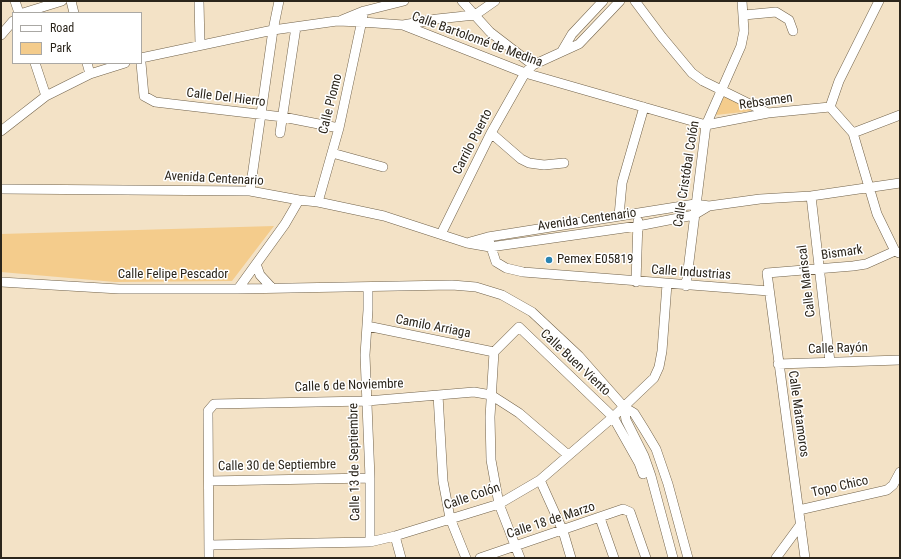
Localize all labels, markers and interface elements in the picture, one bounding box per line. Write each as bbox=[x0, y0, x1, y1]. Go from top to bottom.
street label: Calle Bartolomé de Medina bbox=[409, 9, 545, 71]
legend bbox=[12, 12, 142, 64]
text: Road bbox=[50, 21, 74, 35]
text: Park bbox=[50, 41, 71, 55]
street label: Calle Plomo bbox=[316, 72, 346, 136]
street label: Calle Del Hierro bbox=[186, 85, 266, 111]
street label: Rebsamen bbox=[738, 91, 794, 113]
street label: Carrilo Puerto bbox=[450, 107, 496, 177]
street label: Calle Cristóbal Colón bbox=[671, 120, 703, 228]
street label: Avenida Centenario bbox=[164, 169, 264, 189]
street label: Avenida Centenario bbox=[537, 205, 637, 235]
street label: Bismark bbox=[820, 242, 864, 264]
street label: Calle Mariscal bbox=[795, 244, 819, 318]
place label: Pemex E05819 bbox=[557, 252, 633, 268]
marker: Pemex E05819 bbox=[544, 255, 554, 265]
street label: Calle Industrias bbox=[651, 262, 731, 284]
street label: Calle Felipe Pescador bbox=[118, 267, 228, 283]
street label: Camilo Arriaga bbox=[394, 312, 472, 342]
street label: Calle Buen Viento bbox=[537, 327, 613, 399]
street label: Calle Rayón bbox=[808, 340, 868, 358]
street label: Calle Matamoros bbox=[784, 370, 812, 458]
street label: Calle 6 de Noviembre bbox=[294, 376, 404, 396]
street label: Calle 13 de Septiembre bbox=[346, 403, 364, 521]
street label: Calle 30 de Septiembre bbox=[218, 457, 336, 475]
street label: Topo Chico bbox=[810, 473, 870, 501]
street label: Calle Colón bbox=[442, 480, 502, 514]
street label: Calle 18 de Marzo bbox=[505, 499, 597, 543]

